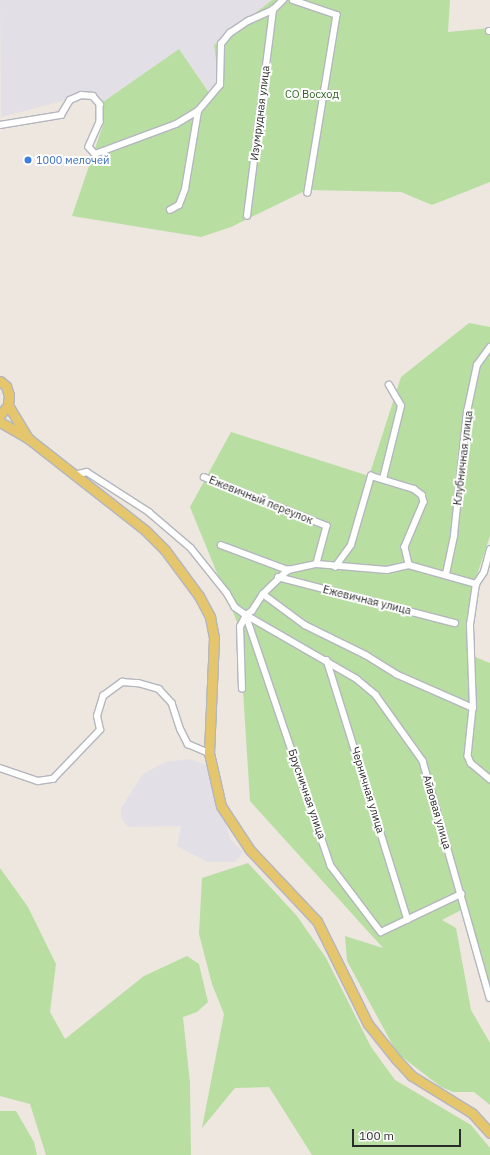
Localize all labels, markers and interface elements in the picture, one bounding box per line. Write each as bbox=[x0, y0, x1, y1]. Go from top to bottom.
street label: Изумрудная улица bbox=[248, 65, 272, 161]
park label: СО Восход bbox=[285, 87, 339, 101]
place label: 1000 мелочей bbox=[36, 153, 109, 167]
marker: 1000 мелочей bbox=[23, 155, 33, 165]
street label: Клубничная улица bbox=[451, 410, 475, 506]
street label: Ежевичный переулок bbox=[207, 473, 315, 527]
street label: Ежевичная улица bbox=[321, 583, 413, 617]
street label: Черничная улица bbox=[349, 745, 387, 835]
street label: Брусничная улица bbox=[285, 747, 329, 841]
street label: Айвовая улица bbox=[420, 773, 454, 851]
scale bar bbox=[354, 1121, 463, 1147]
text: 100 m bbox=[359, 1128, 394, 1143]

